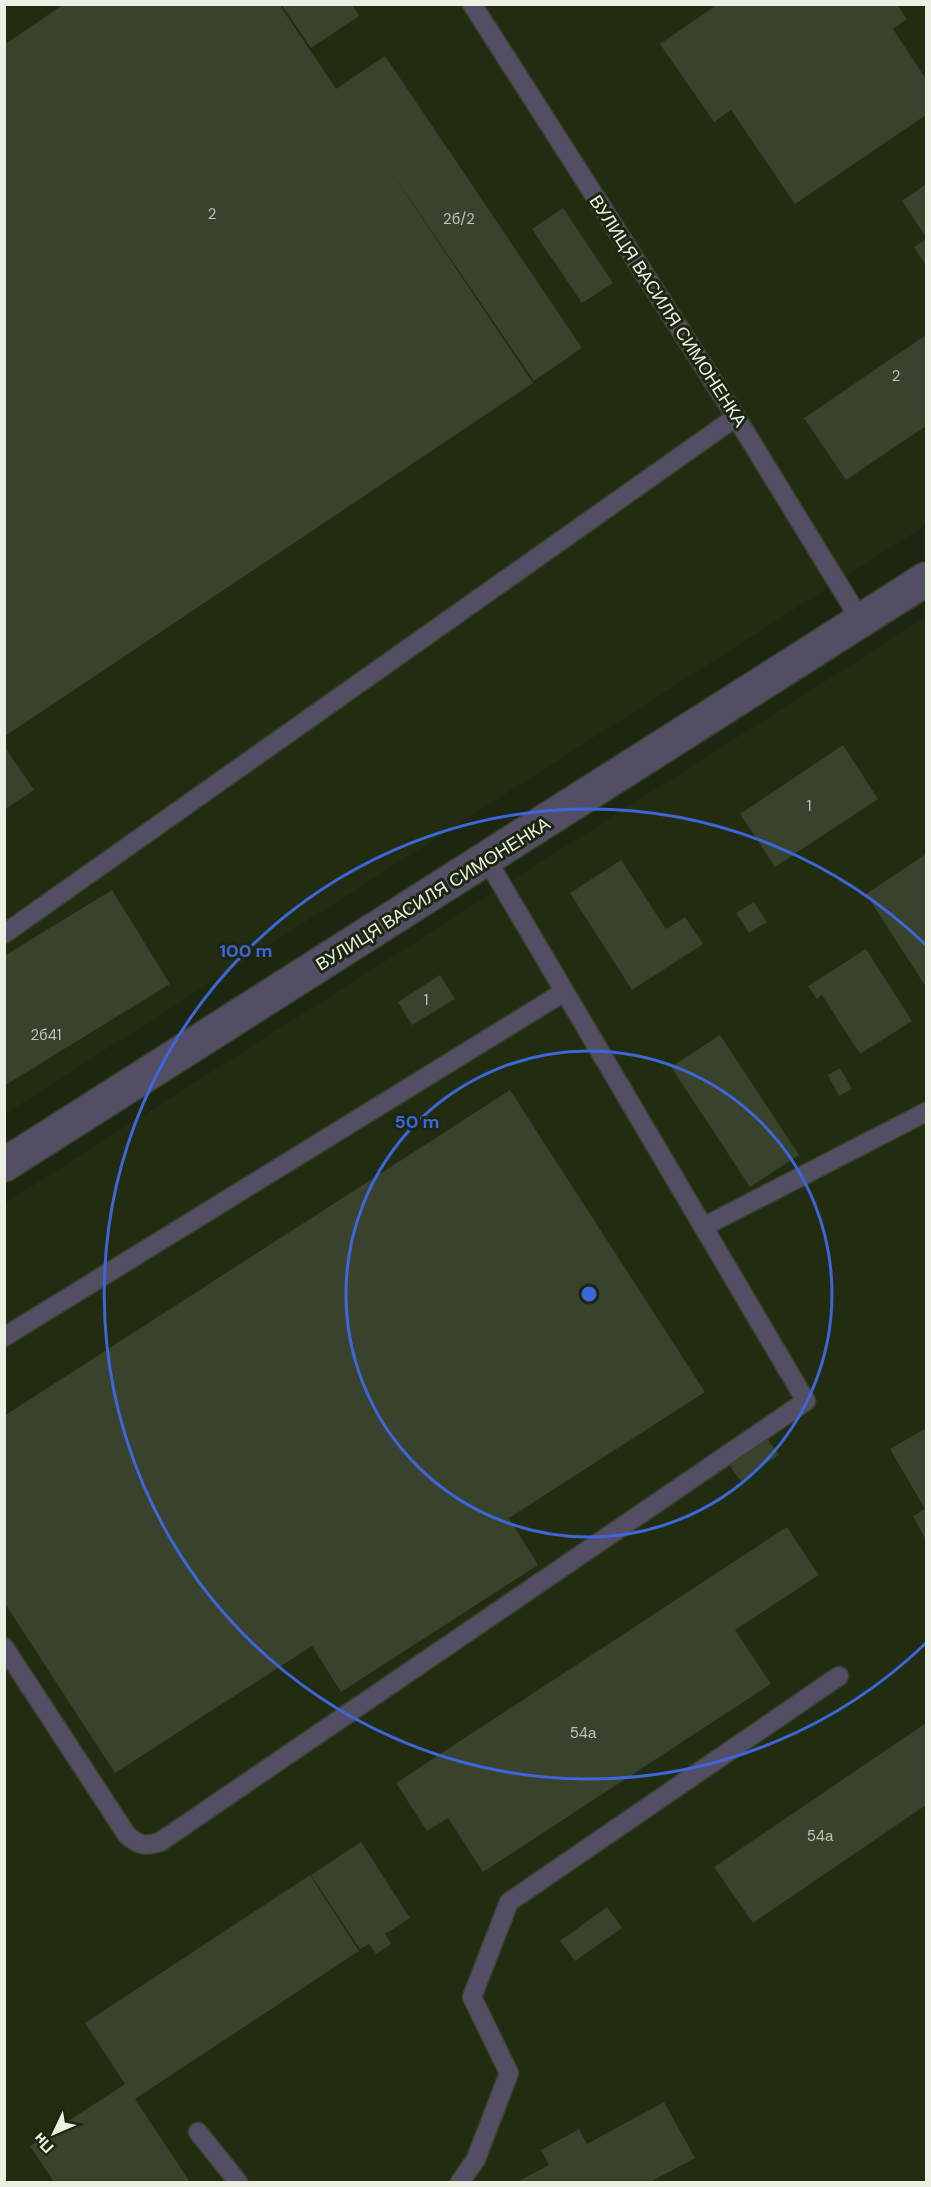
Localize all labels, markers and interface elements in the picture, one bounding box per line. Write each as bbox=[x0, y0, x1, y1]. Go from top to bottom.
street label: ВУЛИЦЯ ВАСИЛЯ СИМОНЕНКА bbox=[584, 190, 752, 432]
house number: 2 bbox=[208, 204, 216, 224]
house number: 2б/2 bbox=[443, 209, 475, 229]
house number: 2 bbox=[892, 366, 900, 386]
house number: 1 bbox=[807, 796, 811, 816]
street label: ВУЛИЦЯ ВАСИЛЯ СИМОНЕНКА bbox=[311, 812, 555, 976]
text: 100 m bbox=[219, 939, 273, 963]
house number: 1 bbox=[424, 990, 428, 1010]
house number: 2б41 bbox=[30, 1025, 62, 1045]
text: 50 m bbox=[394, 1110, 440, 1134]
centre of rings bbox=[579, 1284, 599, 1304]
house number: 54а bbox=[570, 1723, 597, 1743]
house number: 54а bbox=[807, 1826, 834, 1846]
north arrow bbox=[24, 2103, 84, 2163]
text: Пн bbox=[29, 2128, 58, 2158]

